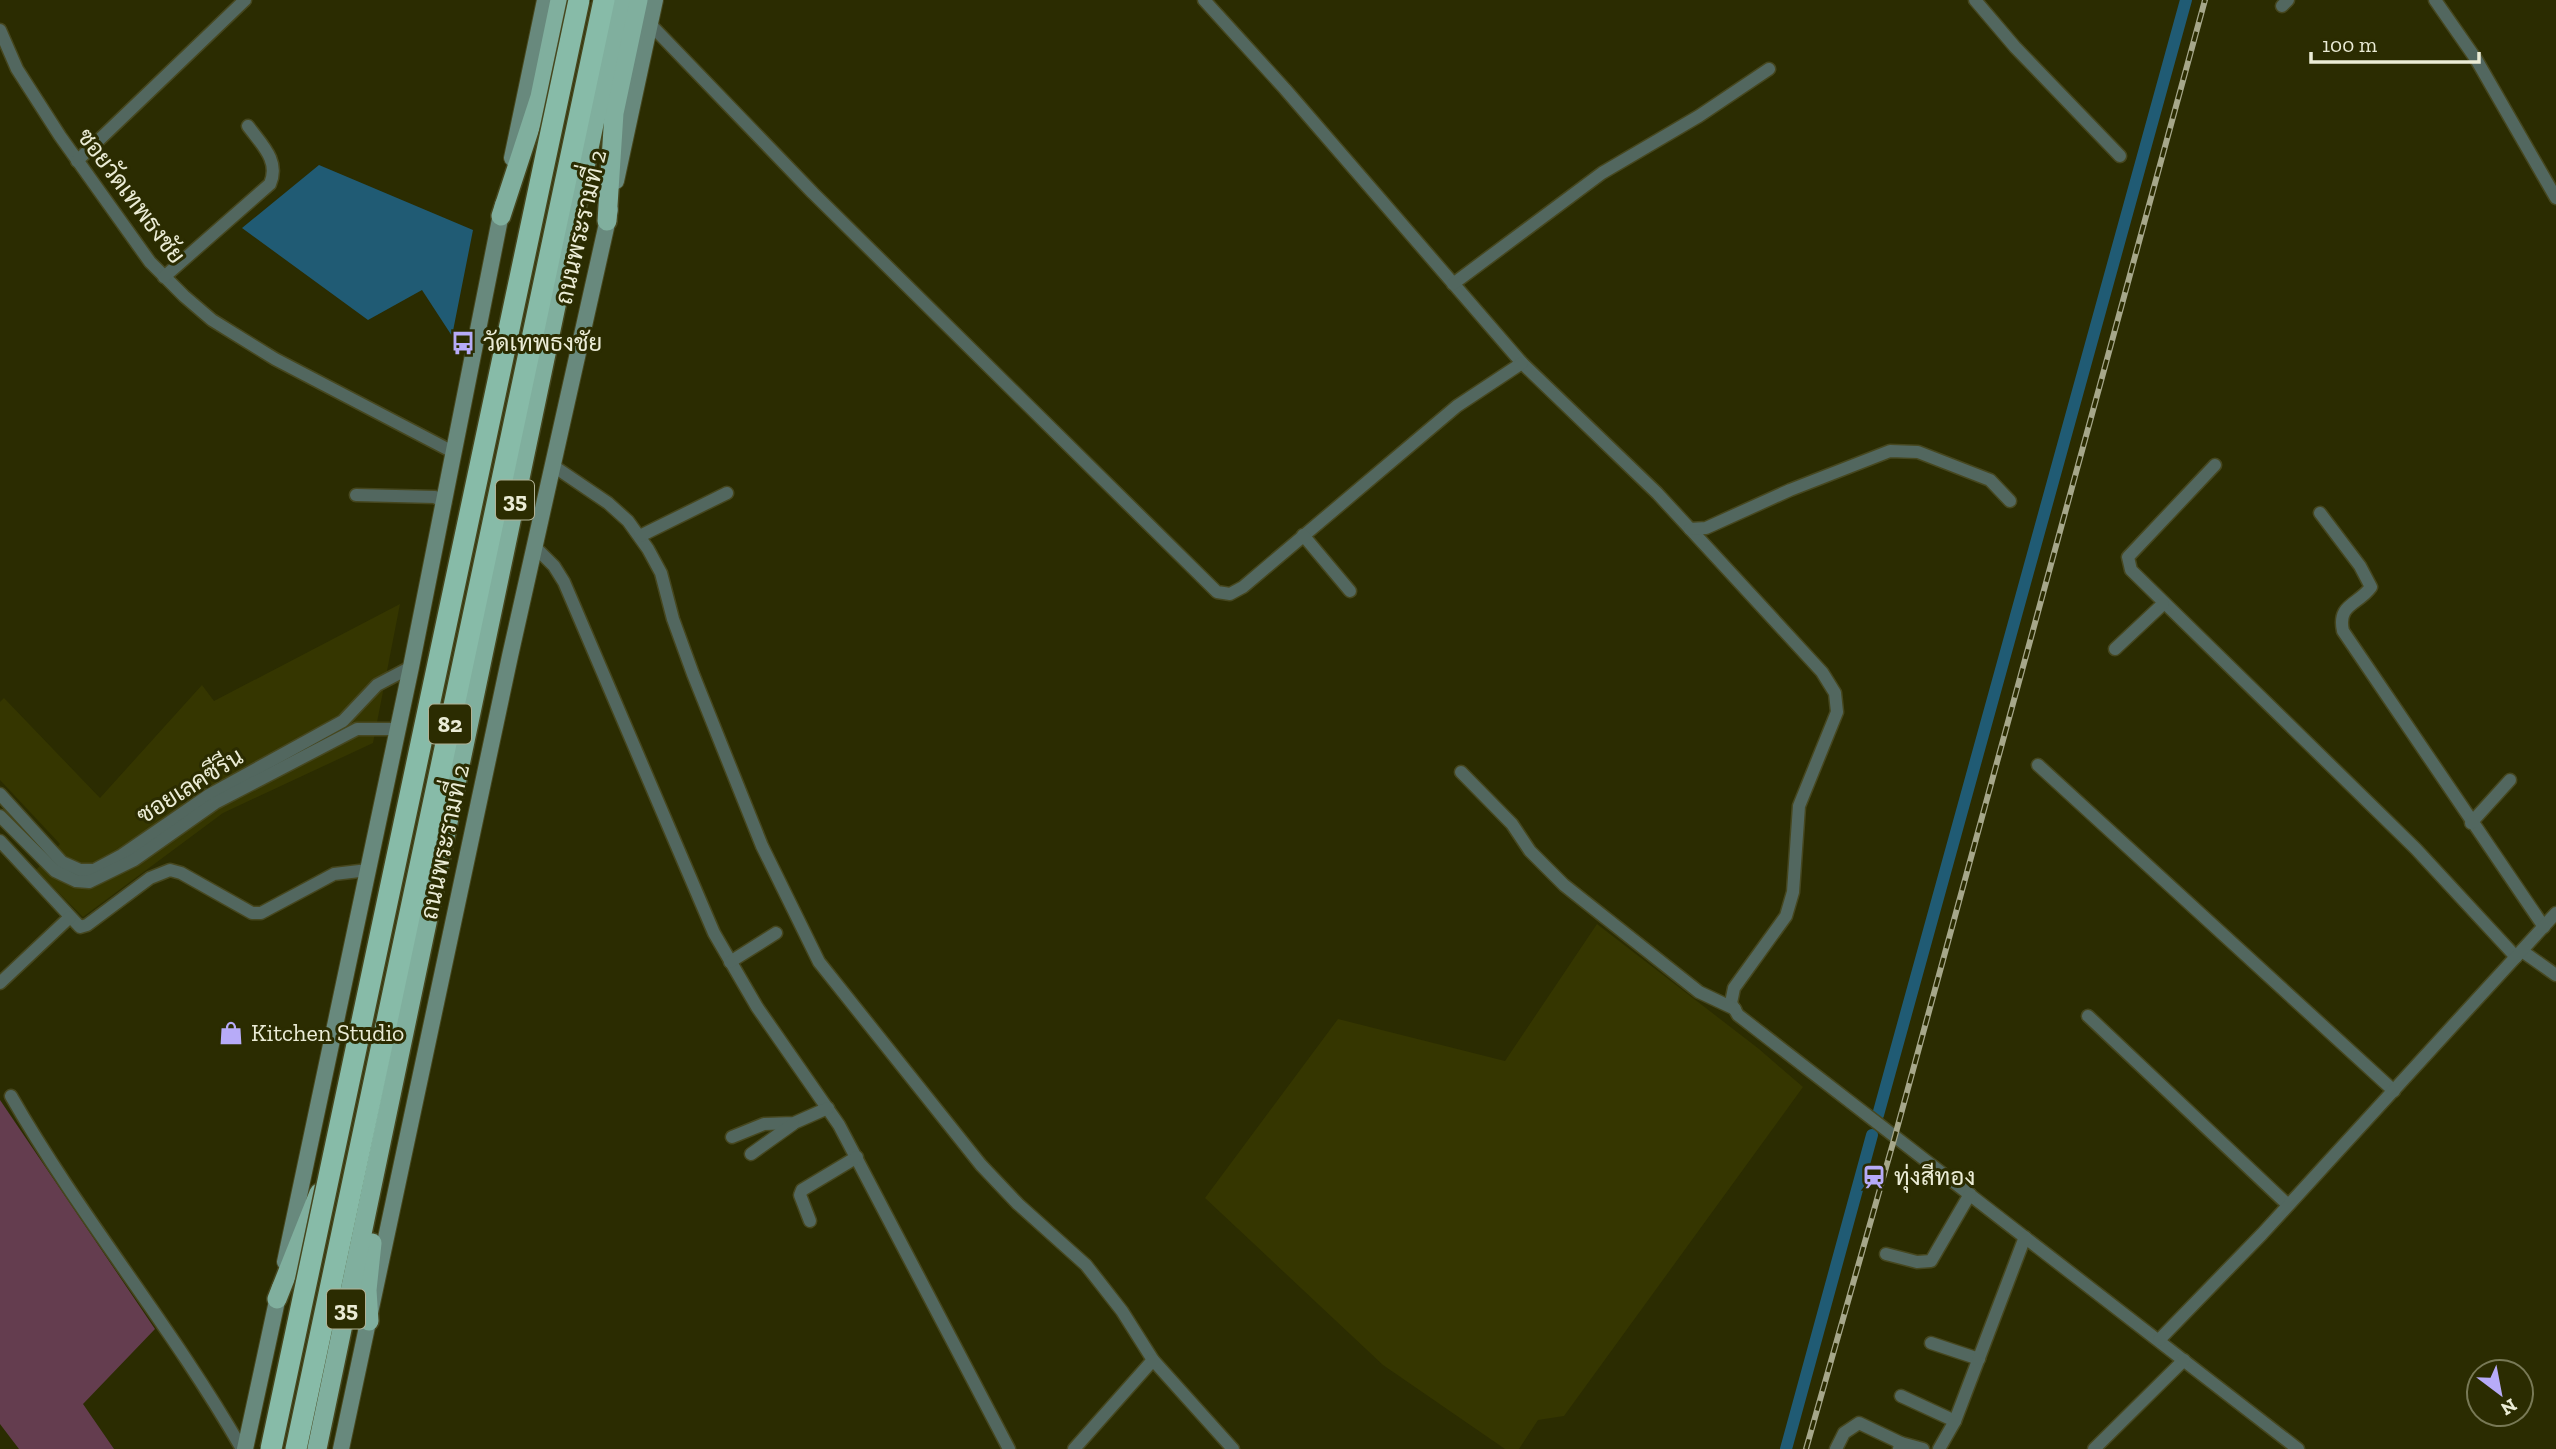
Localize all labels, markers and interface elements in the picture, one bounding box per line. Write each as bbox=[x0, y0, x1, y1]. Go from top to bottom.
scale bar bbox=[2311, 21, 2479, 65]
text: 100 m bbox=[2322, 32, 2377, 57]
street label: ซอยวัดเทพธงชัย bbox=[71, 122, 192, 269]
street label: ถนนพระรามที่ 2 bbox=[543, 145, 612, 307]
place label: วัดเทพธงชัย bbox=[483, 328, 602, 357]
bus stop icon: วัดเทพธงชัย bbox=[449, 329, 477, 357]
road number: 35 bbox=[496, 480, 534, 520]
road number: 82 bbox=[429, 704, 471, 744]
street label: ซอยเลคซีรีน bbox=[131, 741, 248, 830]
street label: ถนนพระรามที่ 2 bbox=[408, 760, 475, 922]
place label: Kitchen Studio bbox=[251, 1018, 404, 1047]
shop icon: Kitchen Studio bbox=[217, 1019, 245, 1047]
place label: ทุ่งสีทอง bbox=[1894, 1162, 1975, 1193]
station icon: ทุ่งสีทอง bbox=[1860, 1163, 1888, 1191]
road number: 35 bbox=[327, 1290, 365, 1328]
north arrow bbox=[2465, 1358, 2535, 1428]
text: N bbox=[2497, 1393, 2521, 1421]

